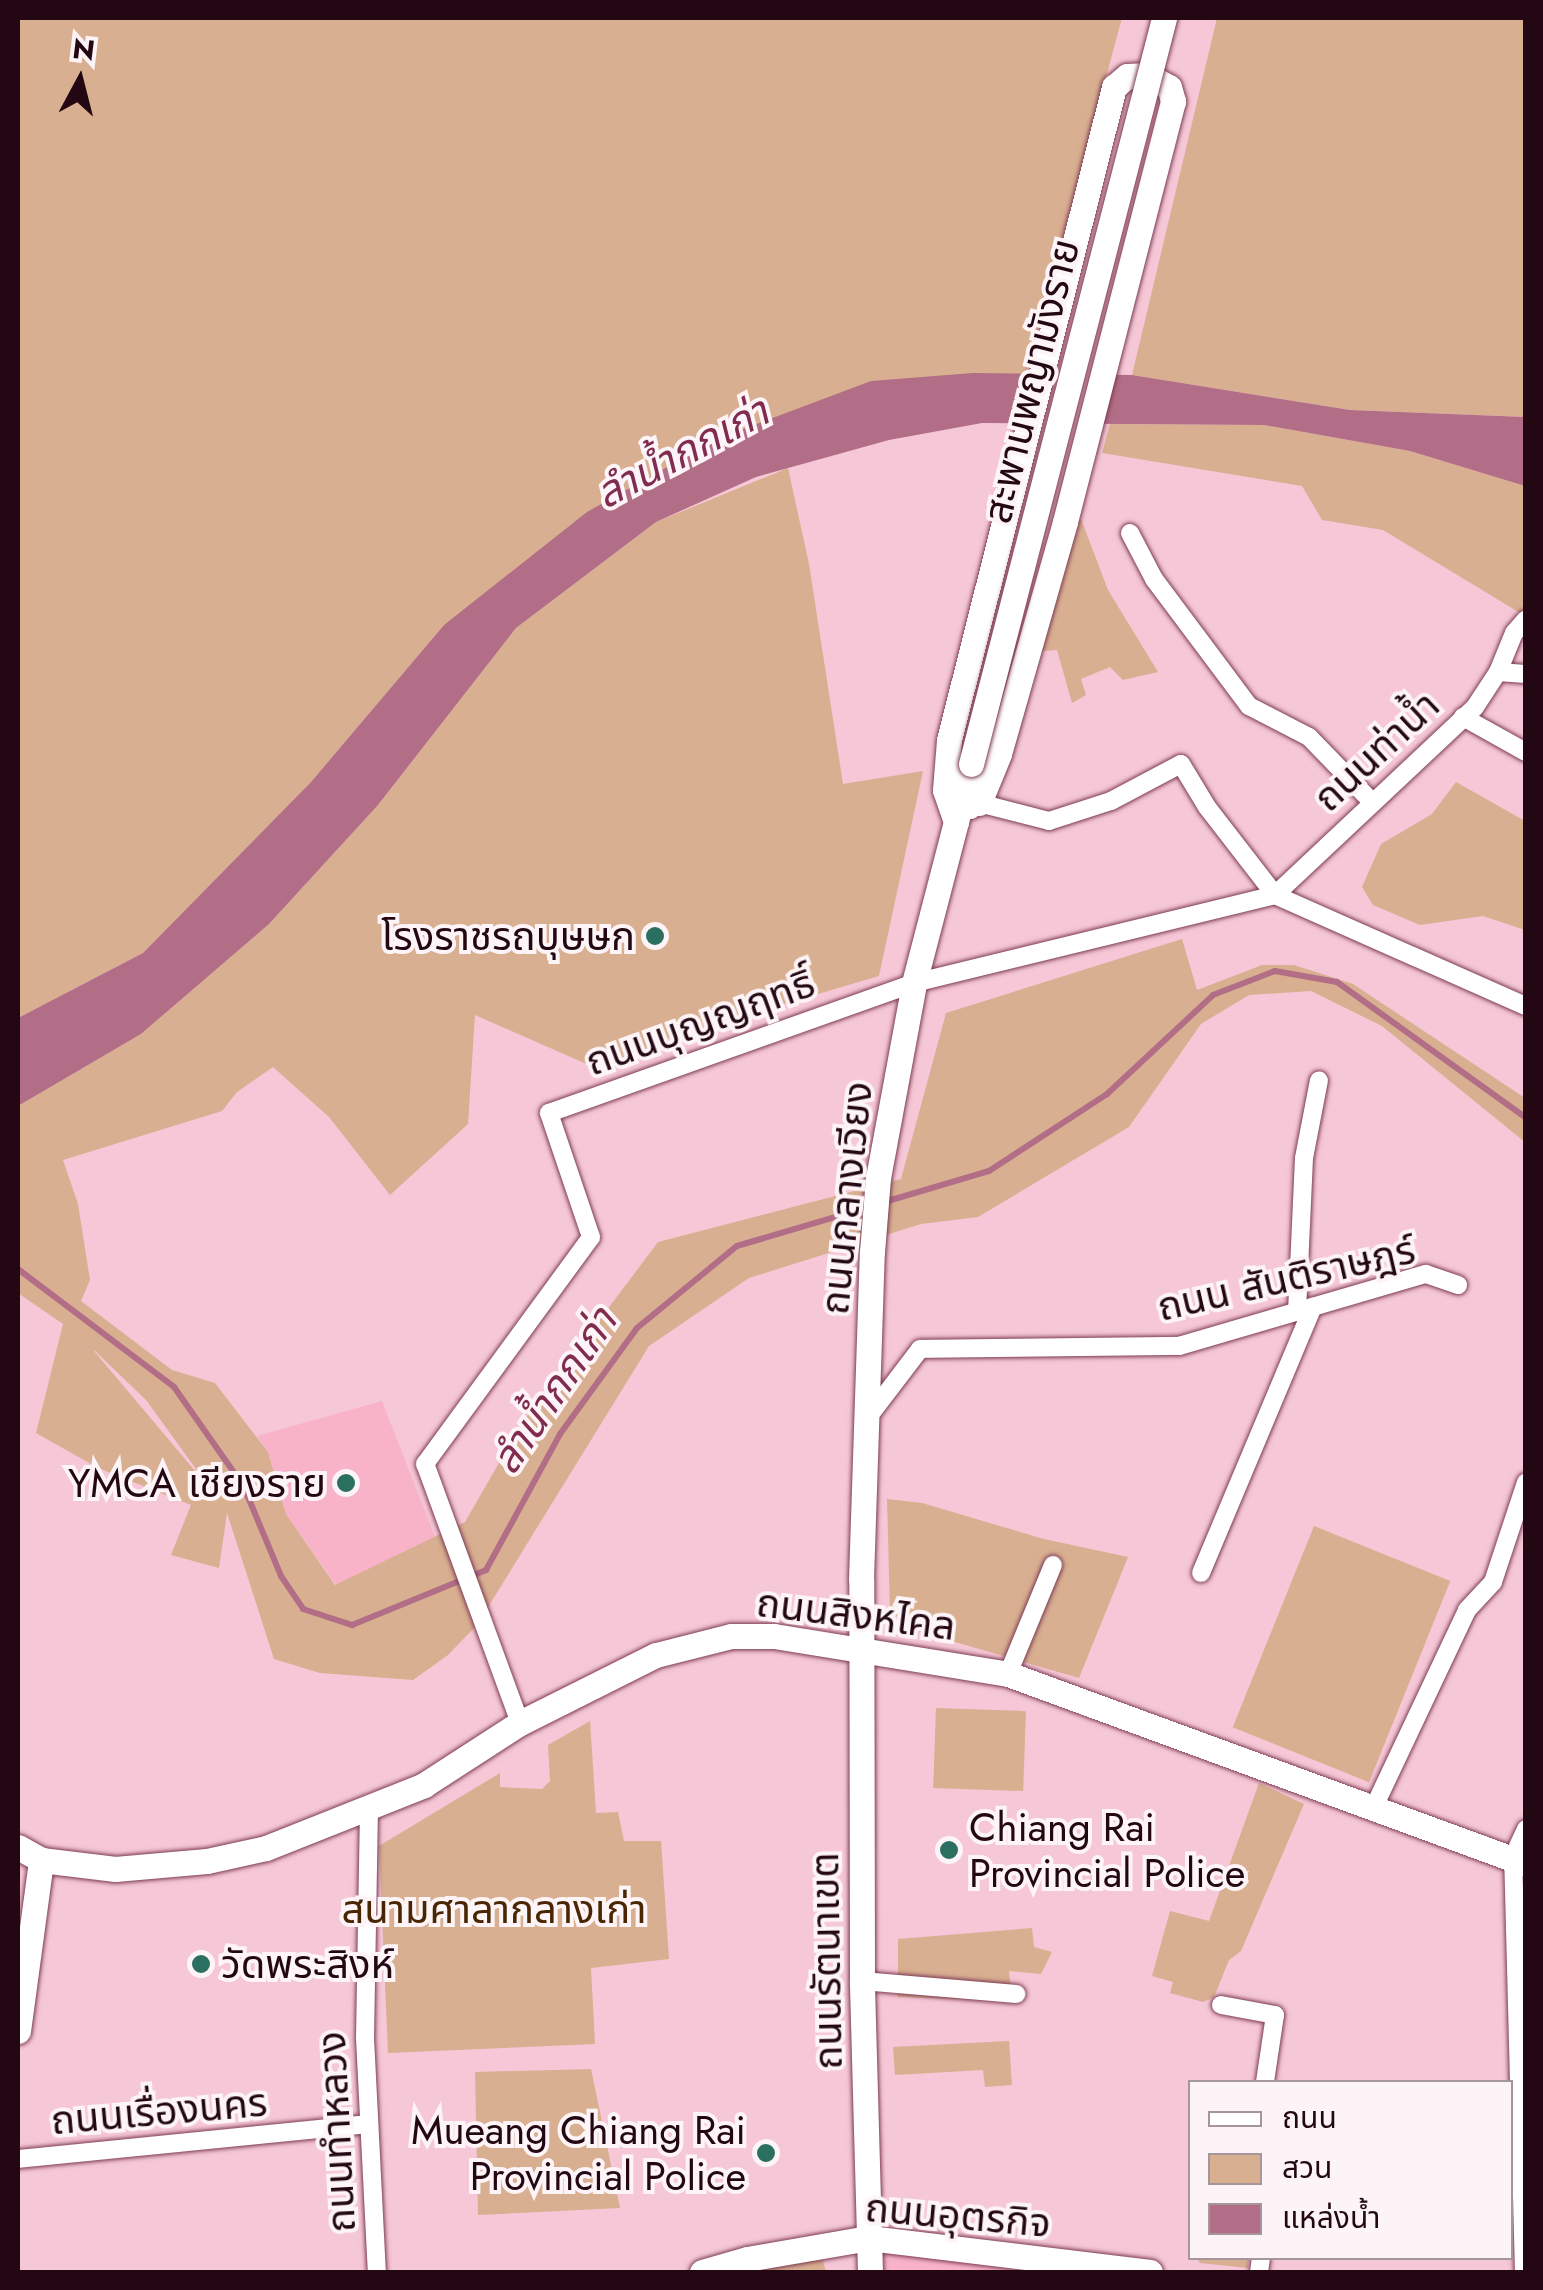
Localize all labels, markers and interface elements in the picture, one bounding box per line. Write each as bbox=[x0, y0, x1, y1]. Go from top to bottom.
text: N bbox=[70, 28, 97, 71]
north arrow bbox=[30, 30, 130, 130]
street label: สะพานพญามังราย bbox=[973, 234, 1089, 528]
water label: ลำน้ำกกเก่า bbox=[587, 386, 777, 520]
street label: ถนนท่าน้ำ bbox=[1303, 681, 1449, 821]
place label: โรงราชรถบุษษก bbox=[381, 912, 635, 960]
marker: โรงราชรถบุษษก bbox=[644, 925, 666, 947]
street label: ถนนบุญญฤทธิ์ bbox=[579, 958, 821, 1086]
street label: ถนนกลางเวียง bbox=[810, 1079, 882, 1317]
street label: ถนน สันติราษฎร์ bbox=[1152, 1225, 1420, 1331]
water label: ลำน้ำกกเก่า bbox=[480, 1299, 628, 1483]
place label: YMCA เชียงราย bbox=[68, 1459, 326, 1507]
marker: YMCA เชียงราย bbox=[335, 1472, 357, 1494]
street label: ถนนสิงหไคล bbox=[754, 1578, 958, 1650]
place label: Chiang Rai Provincial Police bbox=[969, 1803, 1245, 1897]
marker: Chiang Rai Provincial Police bbox=[938, 1839, 960, 1861]
street label: ถนนรัตนาเขต bbox=[800, 1852, 852, 2070]
park label: สนามศาลากลางเก่า bbox=[341, 1885, 647, 1933]
place label: วัดพระสิงห์ bbox=[221, 1940, 394, 1988]
marker: วัดพระสิงห์ bbox=[190, 1953, 212, 1975]
street label: ถนนทำหลวง bbox=[307, 2030, 365, 2234]
street label: ถนนเรื่องนคร bbox=[49, 2078, 269, 2144]
legend bbox=[1188, 2080, 1513, 2260]
text: ถนน bbox=[1282, 2096, 1337, 2139]
place label: Mueang Chiang Rai Provincial Police bbox=[411, 2106, 746, 2200]
marker: Mueang Chiang Rai Provincial Police bbox=[755, 2142, 777, 2164]
text: สวน bbox=[1282, 2146, 1332, 2189]
street label: ถนนอุตรกิจ bbox=[863, 2183, 1053, 2247]
text: แหล่งน้ำ bbox=[1282, 2196, 1380, 2239]

